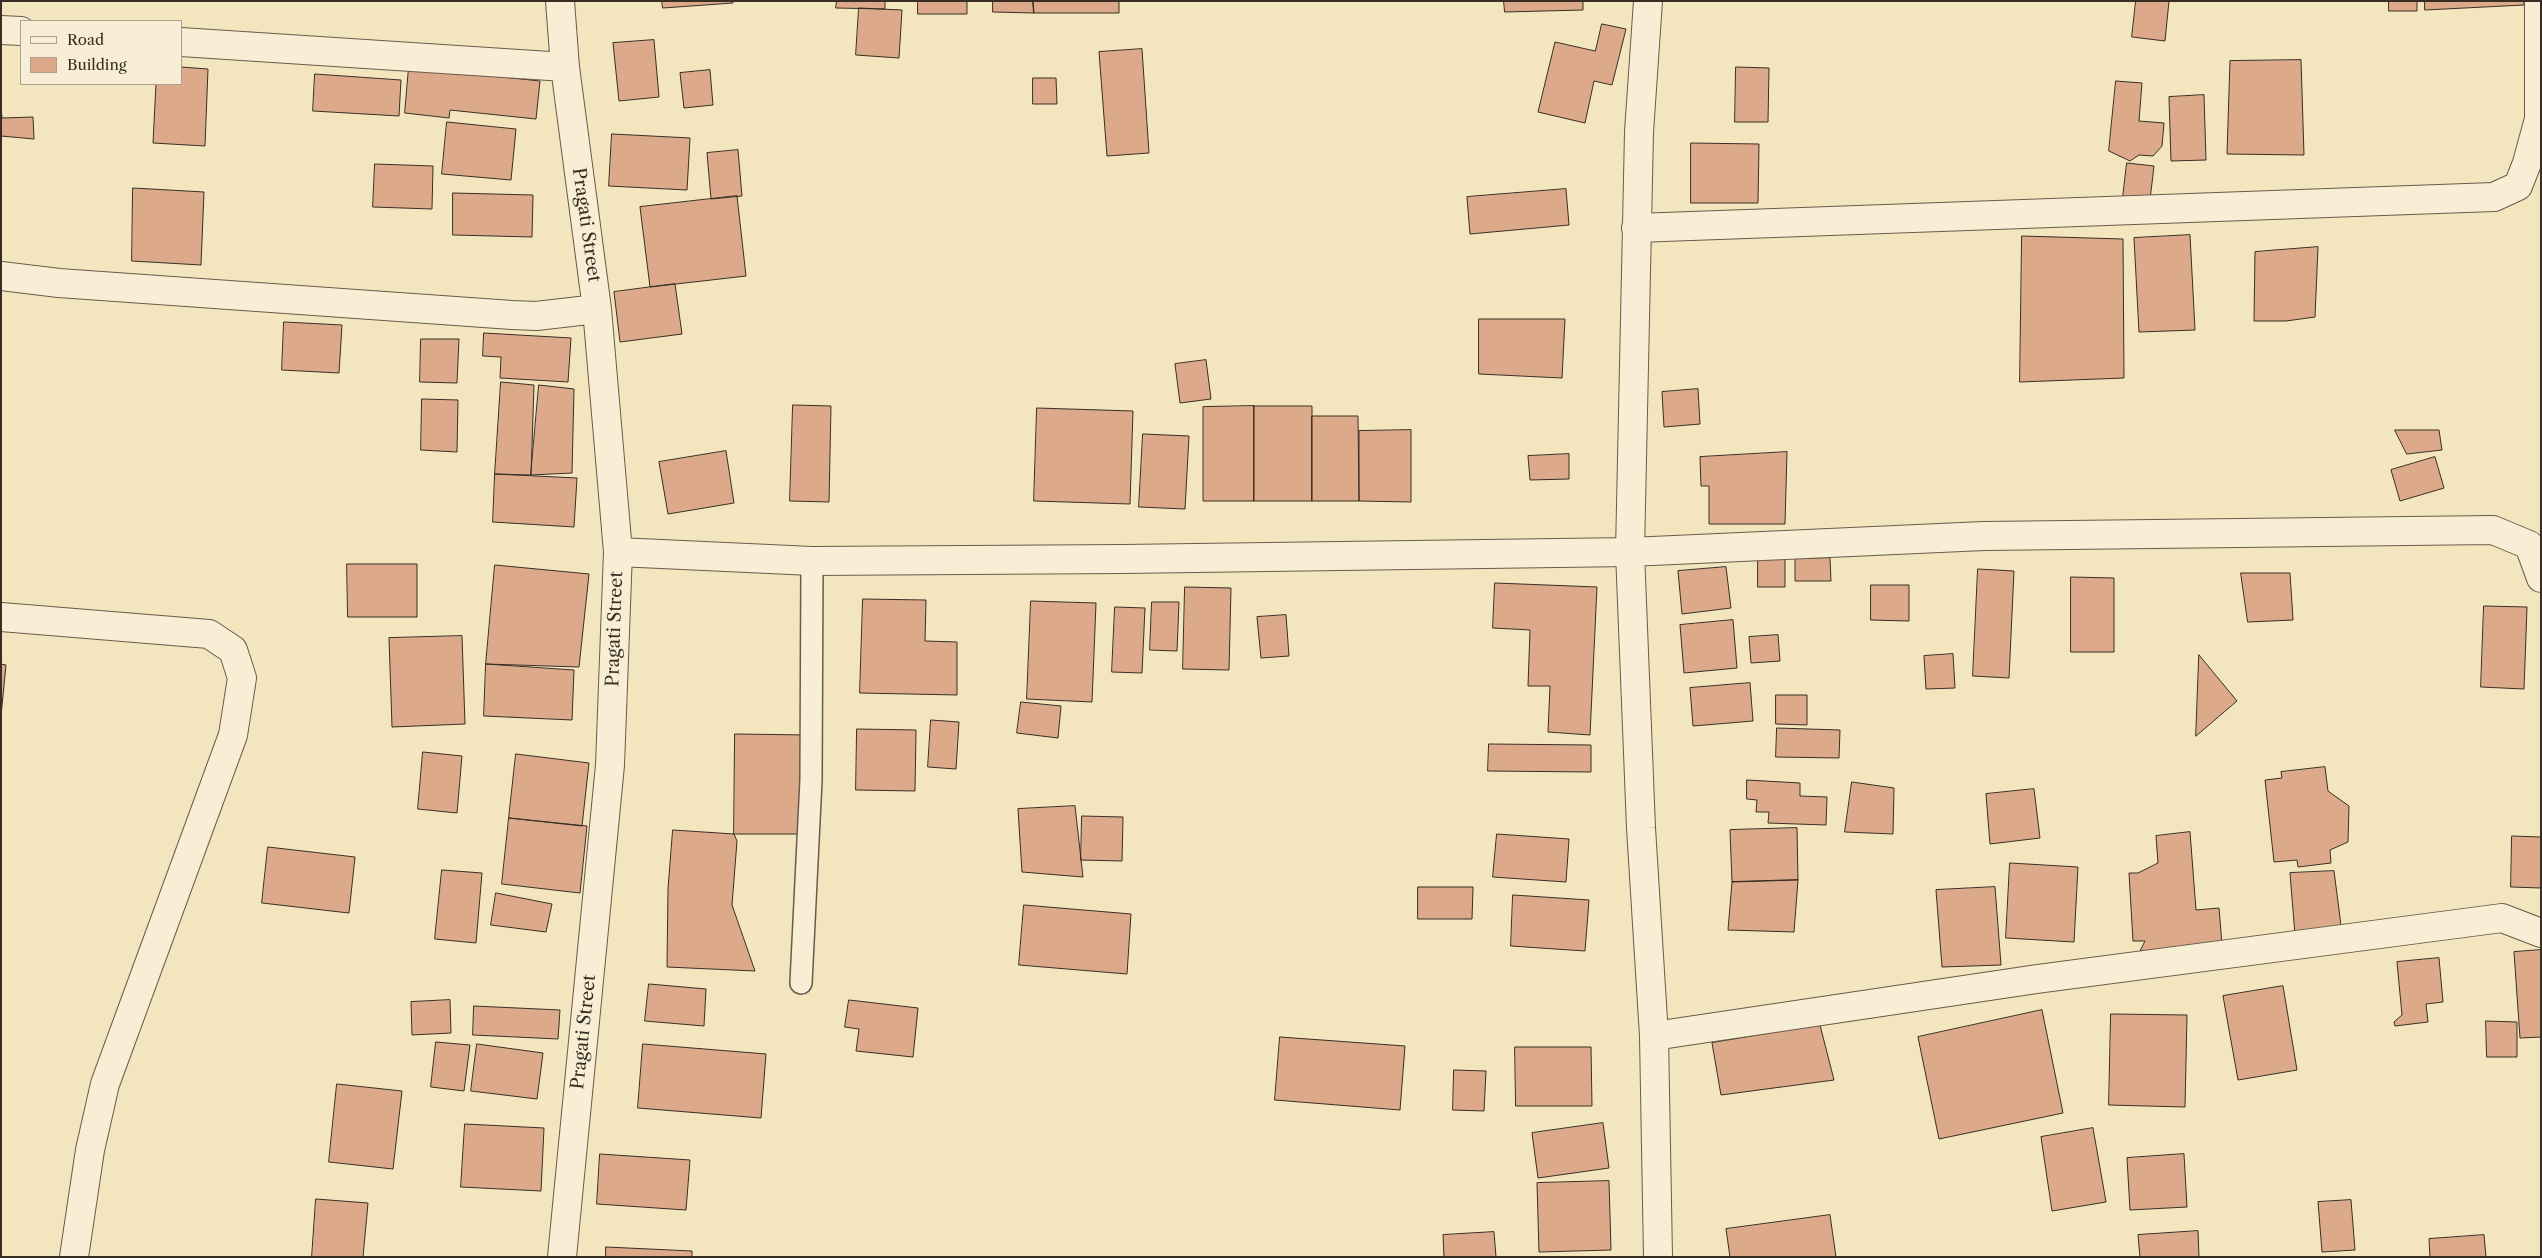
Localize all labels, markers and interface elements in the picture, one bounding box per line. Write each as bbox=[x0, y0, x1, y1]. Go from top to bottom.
legend bbox=[20, 20, 182, 85]
text: Road bbox=[67, 30, 104, 49]
text: Building bbox=[67, 55, 127, 74]
street label: Pragati Street bbox=[567, 166, 605, 284]
street label: Pragati Street bbox=[602, 571, 628, 687]
street label: Pragati Street bbox=[567, 973, 601, 1091]

